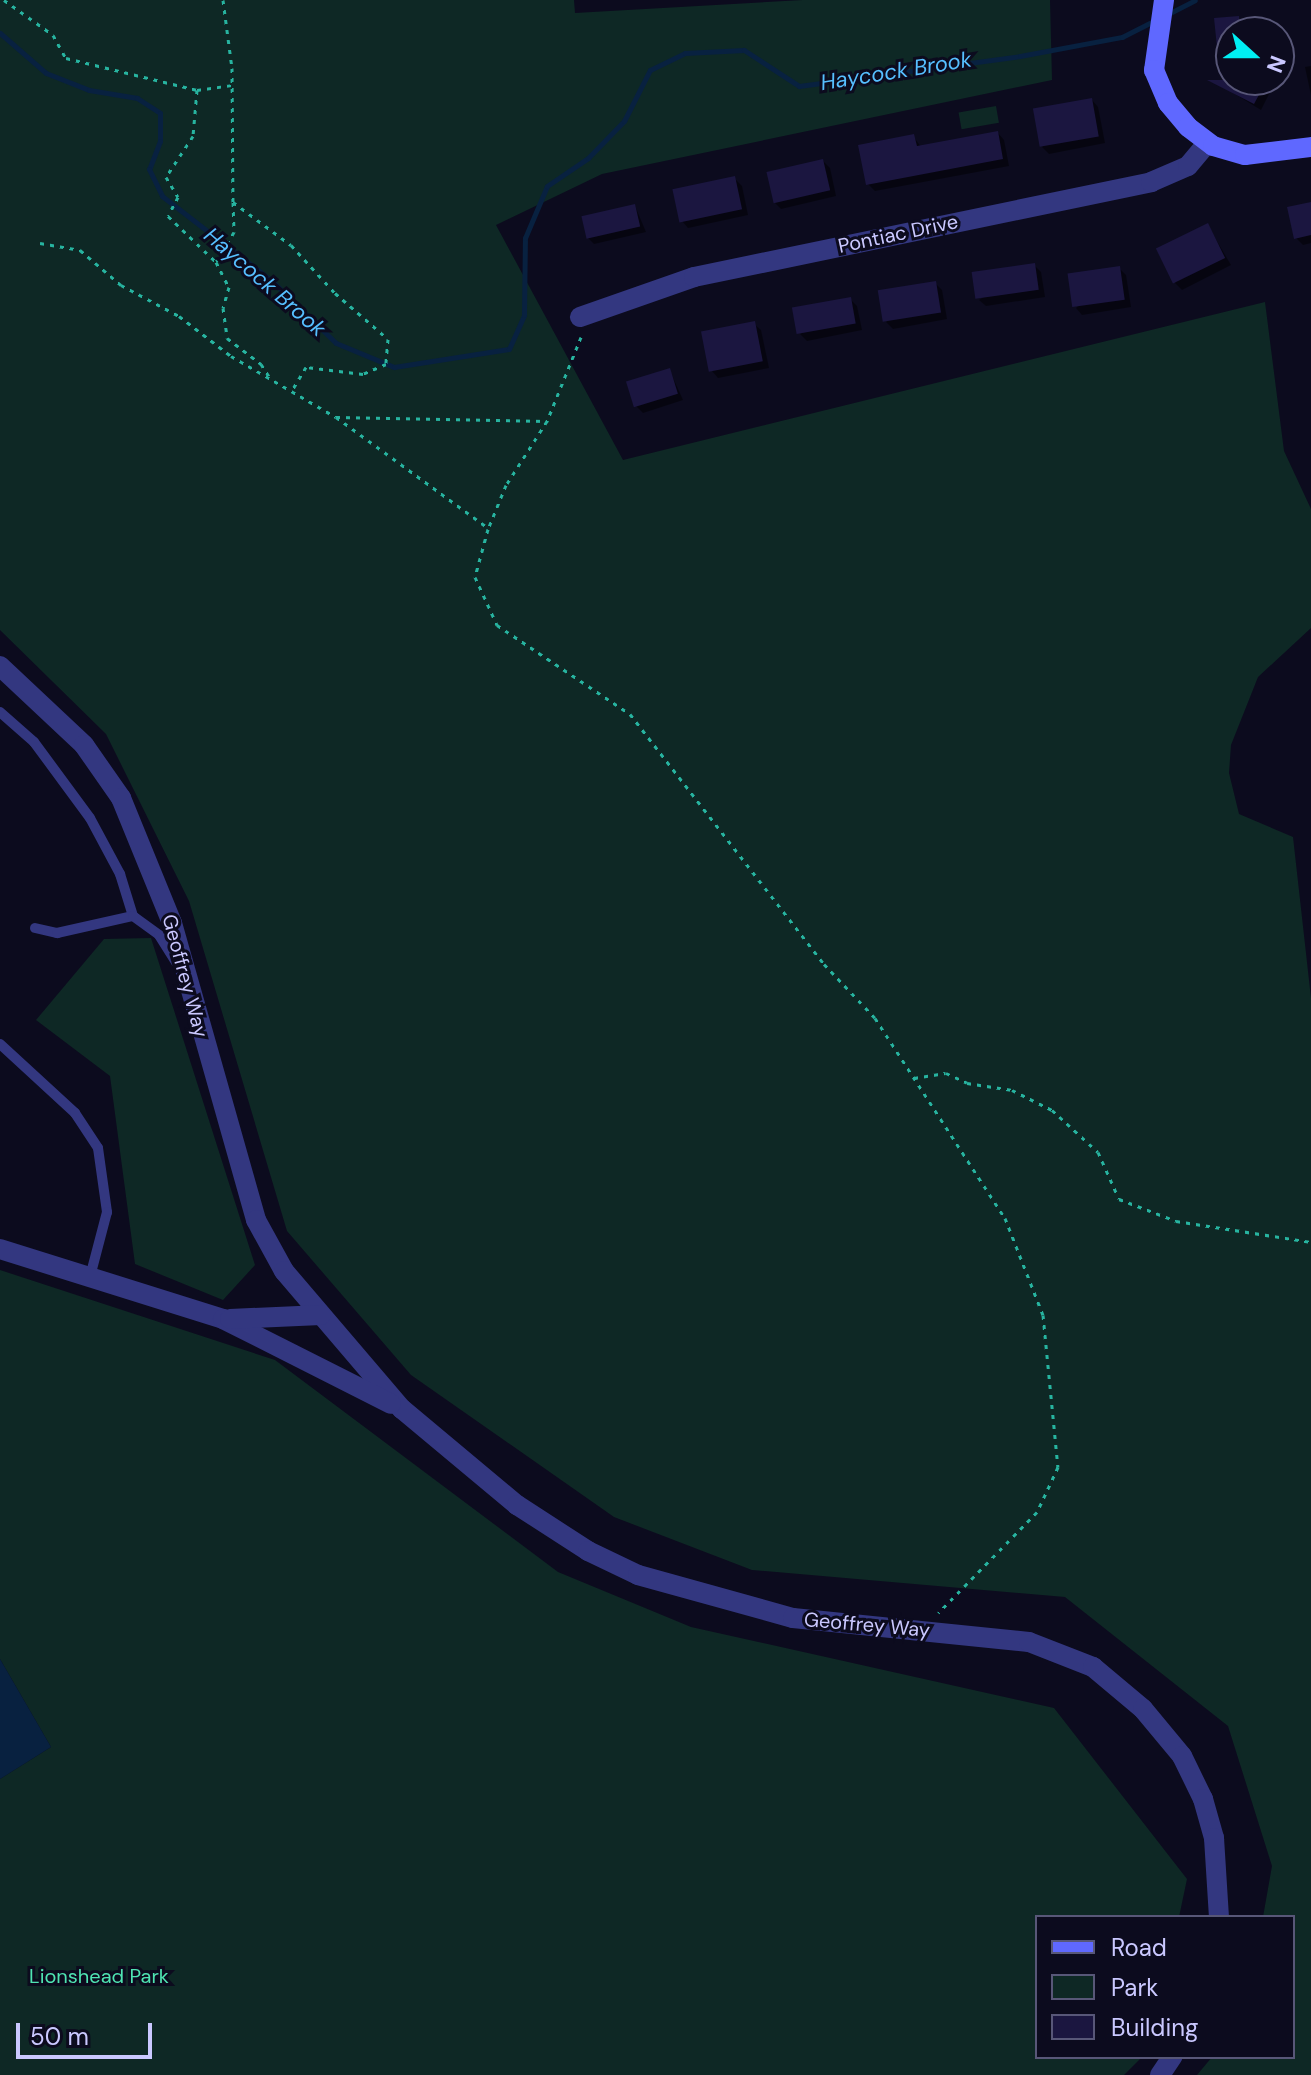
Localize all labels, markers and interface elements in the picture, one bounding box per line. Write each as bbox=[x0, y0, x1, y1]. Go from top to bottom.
north arrow bbox=[1215, 16, 1295, 96]
water label: Haycock Brook bbox=[818, 46, 974, 96]
text: N bbox=[1260, 51, 1292, 77]
street label: Pontiac Drive bbox=[836, 210, 960, 258]
water label: Haycock Brook bbox=[199, 222, 331, 342]
street label: Geoffrey Way bbox=[157, 912, 213, 1040]
street label: Geoffrey Way bbox=[803, 1608, 931, 1642]
legend bbox=[1035, 1915, 1295, 2059]
text: Road bbox=[1111, 1932, 1167, 1963]
park label: Lionshead Park bbox=[29, 1964, 169, 1988]
text: Park bbox=[1111, 1972, 1158, 2003]
scale bar bbox=[20, 2007, 156, 2057]
text: Building bbox=[1111, 2012, 1198, 2043]
text: 50 m bbox=[30, 2021, 89, 2052]

